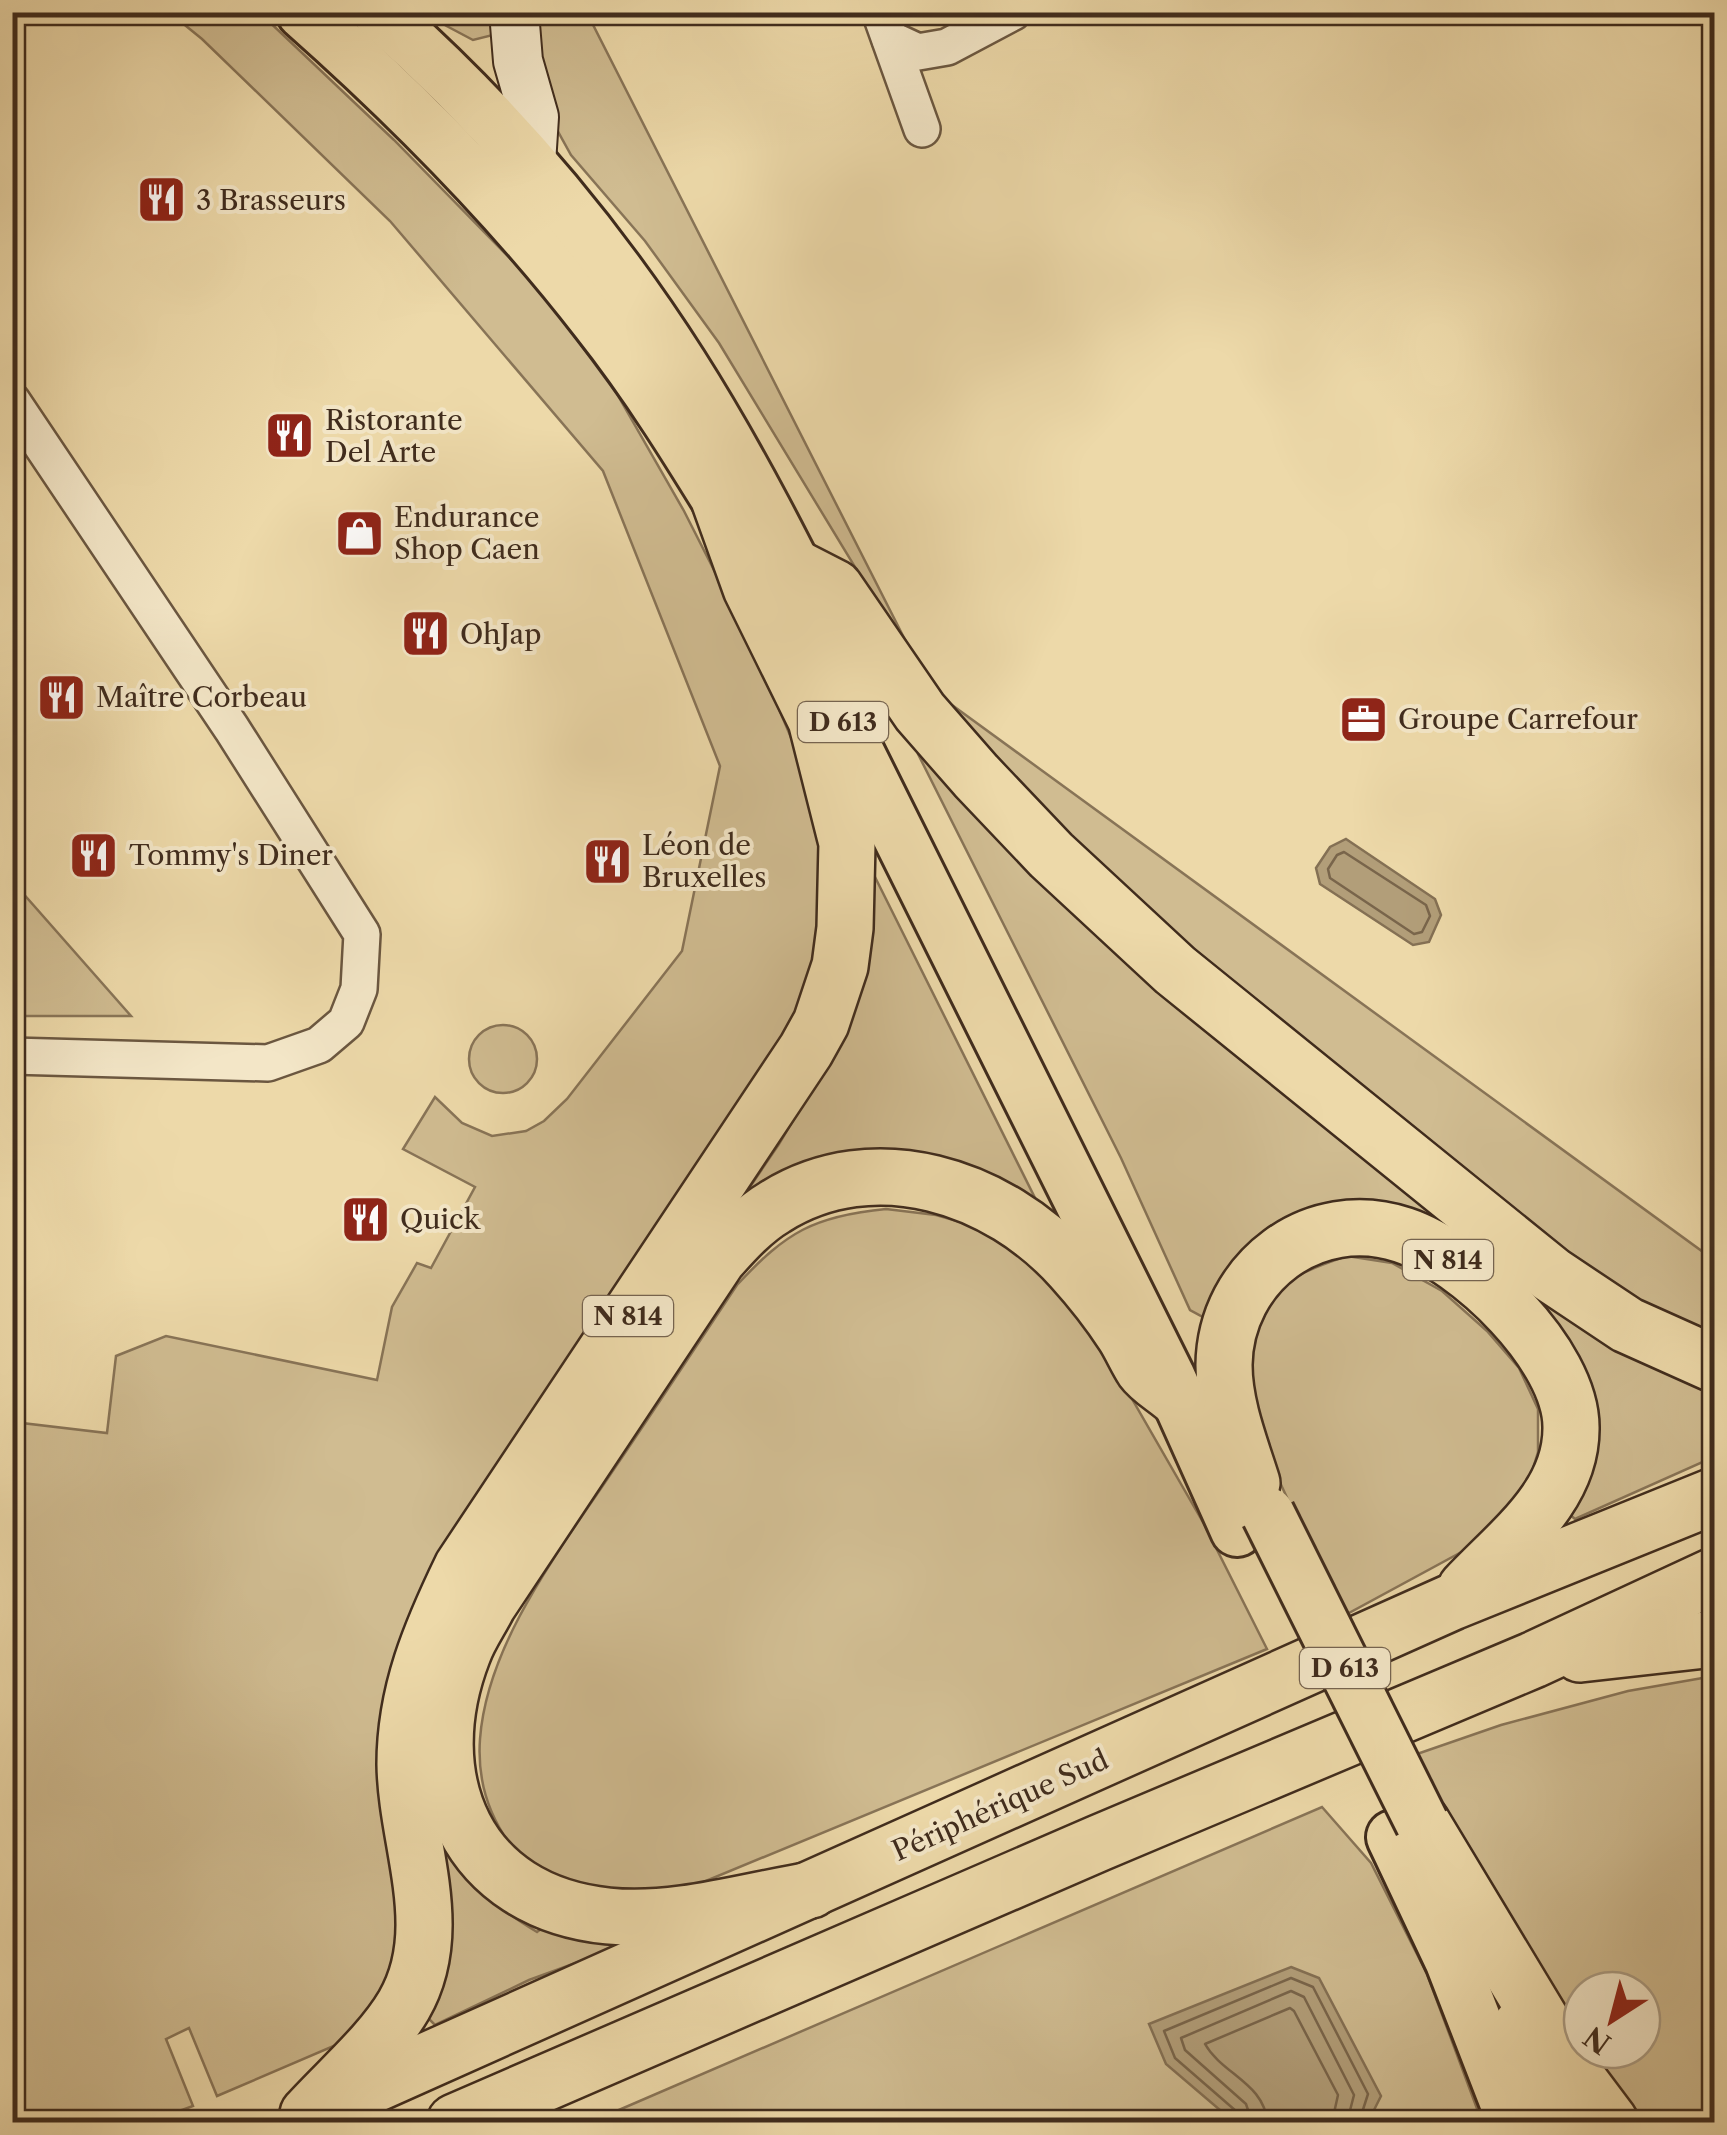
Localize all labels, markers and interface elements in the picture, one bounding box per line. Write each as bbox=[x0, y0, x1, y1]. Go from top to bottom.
restaurant icon: 3 Brasseurs bbox=[135, 174, 187, 226]
place label: 3 Brasseurs bbox=[196, 183, 346, 217]
place label: Ristorante Del Arte bbox=[325, 403, 463, 469]
restaurant icon: Ristorante Del Arte bbox=[264, 410, 316, 462]
place label: Endurance Shop Caen bbox=[394, 500, 540, 566]
shop icon: Endurance Shop Caen bbox=[333, 507, 385, 559]
restaurant icon: OhJap bbox=[399, 608, 451, 660]
place label: OhJap bbox=[460, 617, 542, 651]
restaurant icon: Maître Corbeau bbox=[35, 671, 87, 723]
place label: Maître Corbeau bbox=[96, 680, 307, 714]
office icon: Groupe Carrefour bbox=[1337, 693, 1389, 745]
road number: D 613 bbox=[798, 702, 888, 742]
place label: Groupe Carrefour bbox=[1398, 702, 1638, 736]
place label: Léon de Bruxelles bbox=[642, 828, 766, 894]
restaurant icon: Tommy's Diner bbox=[68, 829, 120, 881]
restaurant icon: Léon de Bruxelles bbox=[581, 835, 633, 887]
place label: Tommy's Diner bbox=[129, 838, 333, 872]
restaurant icon: Quick bbox=[339, 1193, 391, 1245]
place label: Quick bbox=[400, 1202, 482, 1236]
road number: N 814 bbox=[1403, 1240, 1493, 1280]
road number: N 814 bbox=[583, 1296, 673, 1336]
road number: D 613 bbox=[1300, 1648, 1390, 1688]
street label: Périphérique Sud bbox=[887, 1742, 1113, 1868]
north arrow bbox=[1562, 1970, 1662, 2070]
text: N bbox=[1577, 2019, 1617, 2061]

